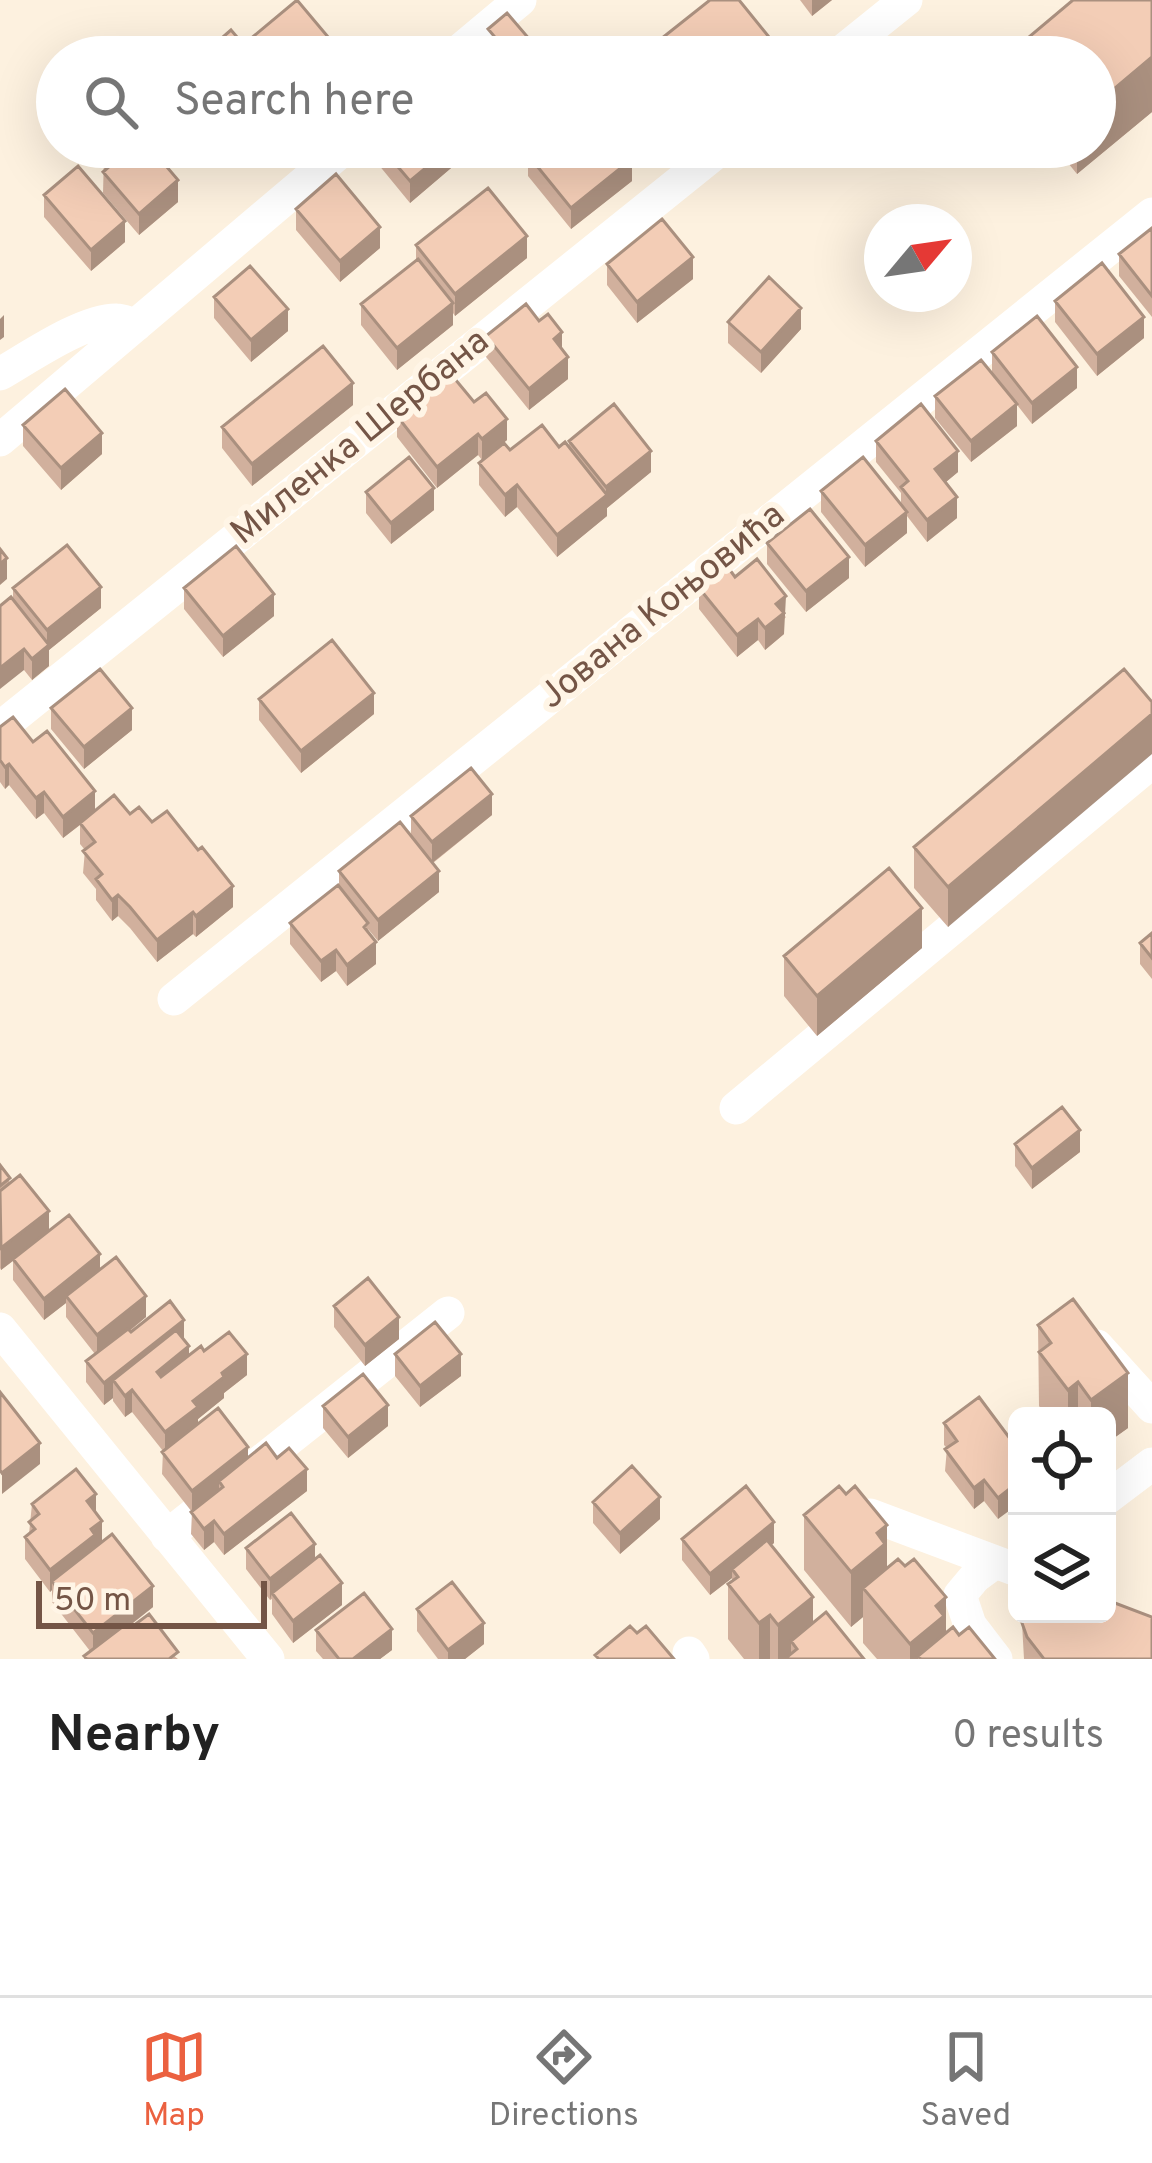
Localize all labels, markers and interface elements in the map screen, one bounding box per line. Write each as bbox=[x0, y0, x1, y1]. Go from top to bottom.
search box bbox=[36, 36, 1116, 168]
icon: search bbox=[78, 69, 144, 135]
text: Search here bbox=[174, 74, 414, 131]
north arrow bbox=[864, 204, 972, 312]
street label: Миленка Шербана bbox=[222, 320, 500, 556]
street label: Јована Коњовића bbox=[531, 494, 795, 720]
map controls bbox=[1008, 1407, 1116, 1623]
button: locate bbox=[1008, 1407, 1116, 1515]
button: layers bbox=[1008, 1515, 1116, 1623]
scale bar bbox=[36, 1575, 267, 1628]
text: 50 m bbox=[54, 1581, 131, 1623]
text: Nearby bbox=[48, 1705, 220, 1770]
text: 0 results bbox=[952, 1713, 1104, 1762]
tab: Map bbox=[141, 2024, 207, 2138]
tab: Directions bbox=[489, 2024, 639, 2138]
tab: Saved bbox=[920, 2024, 1011, 2138]

